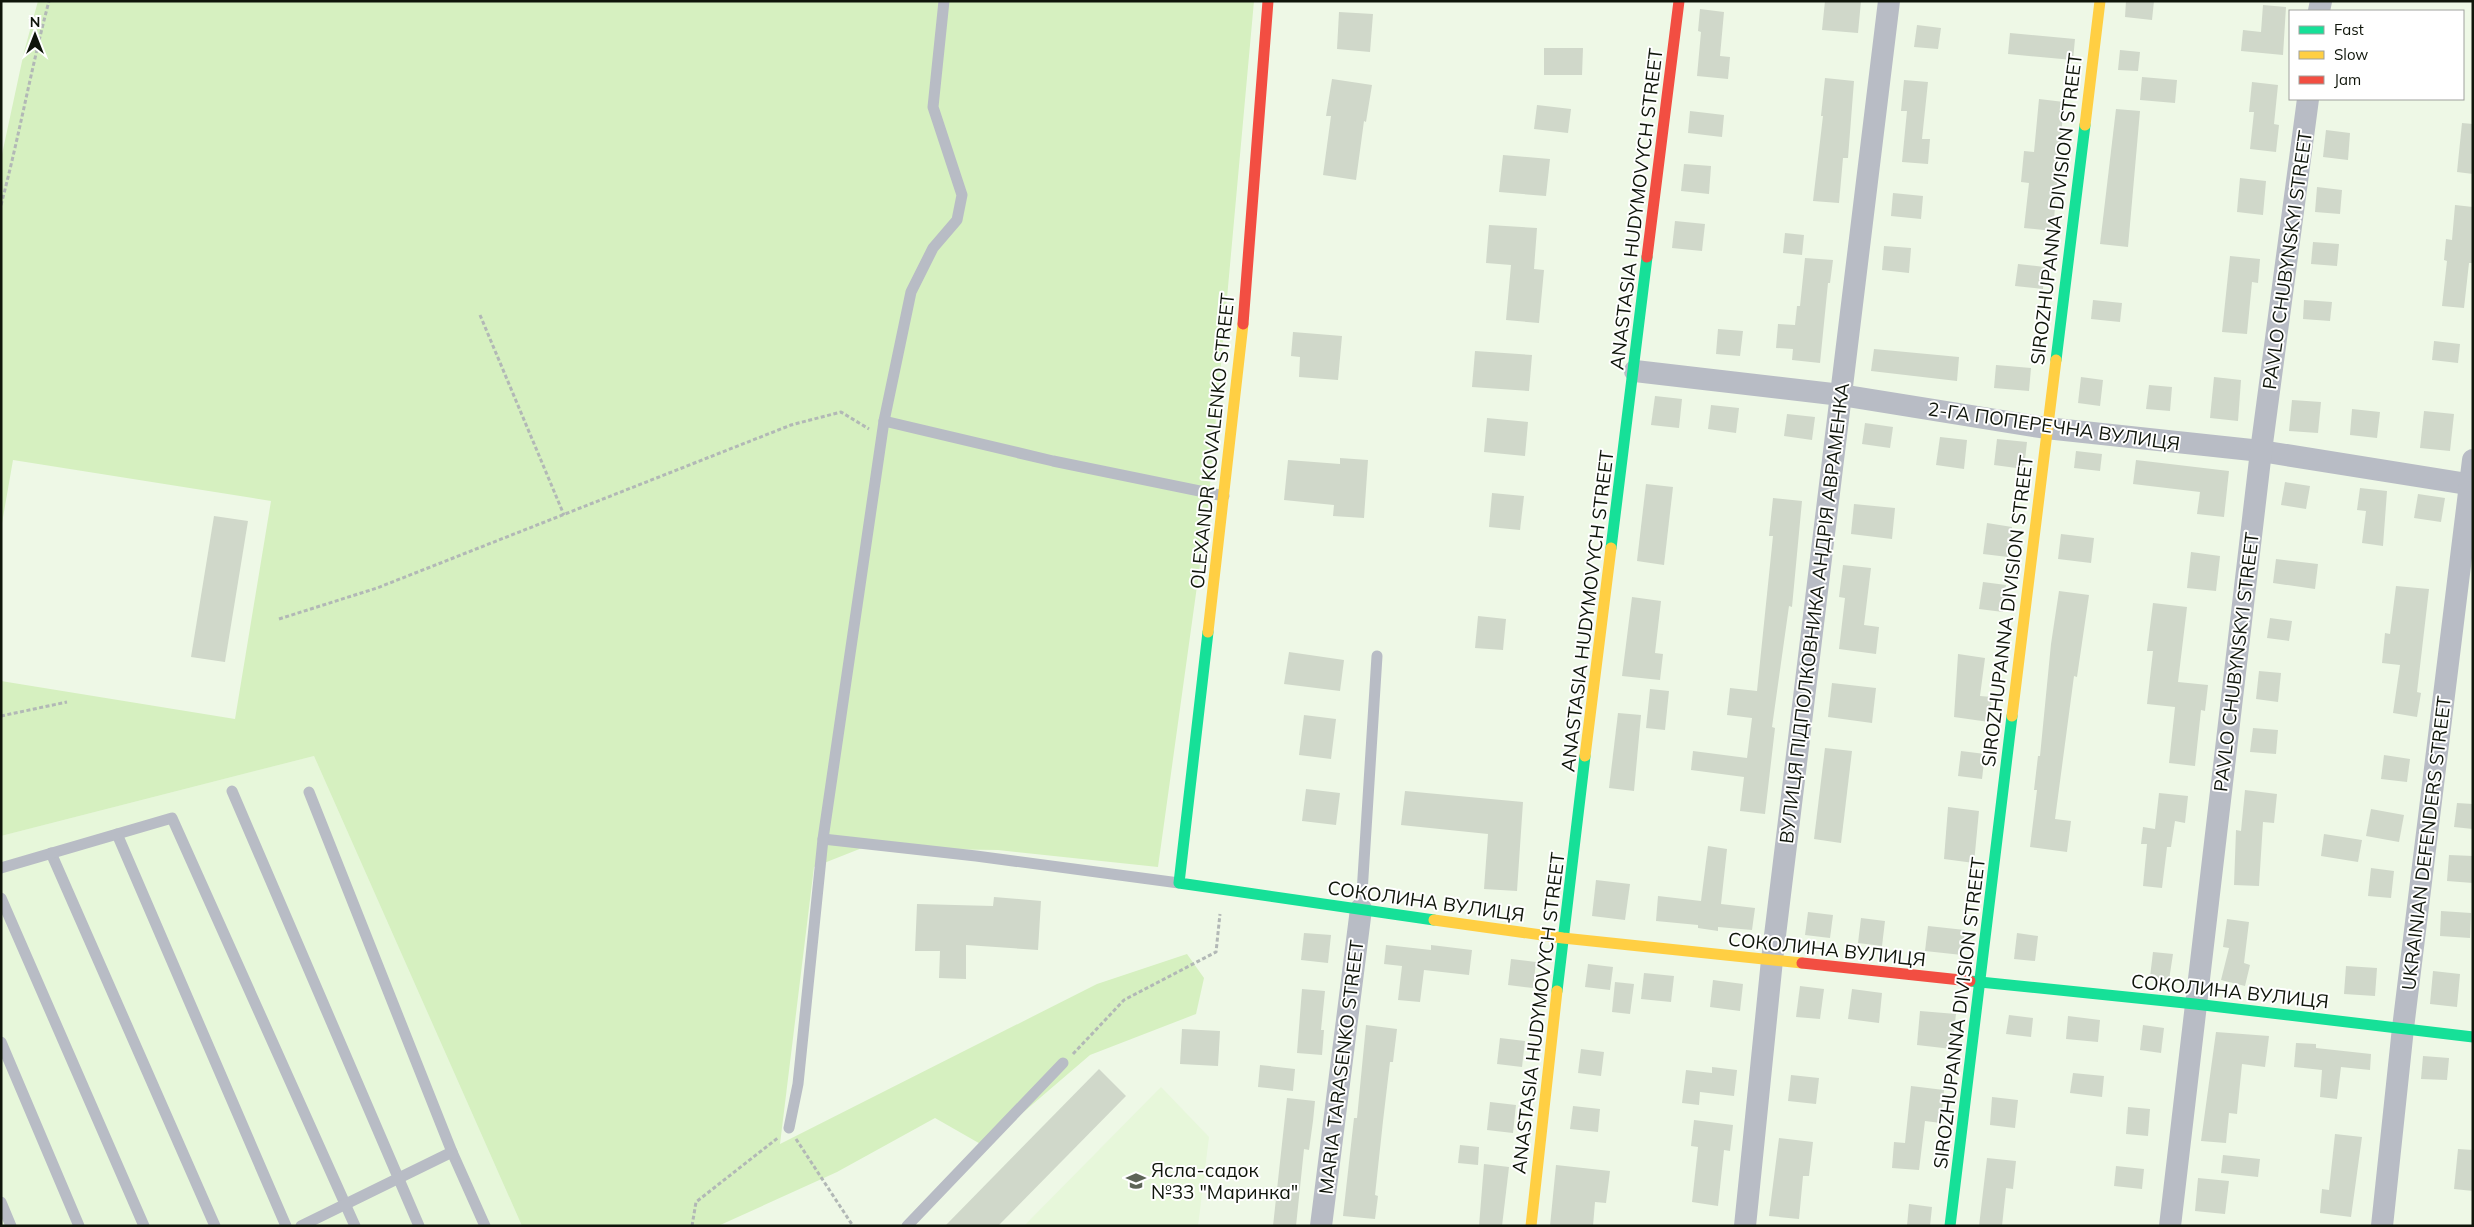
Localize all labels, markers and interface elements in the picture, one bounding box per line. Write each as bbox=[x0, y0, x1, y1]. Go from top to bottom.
north arrow bbox=[10, 10, 60, 60]
legend bbox=[2289, 10, 2464, 100]
text: N bbox=[30, 13, 40, 31]
text: Fast bbox=[2334, 20, 2364, 39]
text: Slow bbox=[2334, 45, 2368, 64]
street label: ANASTASIA HUDYMOVYCH STREET bbox=[1604, 46, 1668, 371]
street label: SIROZHUPANNA DIVISION STREET bbox=[2025, 51, 2087, 366]
text: Jam bbox=[2334, 70, 2361, 89]
street label: PAVLO CHUBYNSKYI STREET bbox=[2257, 128, 2317, 391]
street label: OLEXANDR KOVALENKO STREET bbox=[1185, 291, 1240, 590]
street label: ВУЛИЦЯ ПІДПОЛКОВНИКА АНДРІЯ АВРАМЕНКА bbox=[1774, 381, 1854, 845]
street label: 2-ГА ПОПЕРЕЧНА ВУЛИЦЯ bbox=[1926, 396, 2182, 456]
street label: ANASTASIA HUDYMOVYCH STREET bbox=[1555, 448, 1619, 773]
street label: SIROZHUPANNA DIVISION STREET bbox=[1976, 453, 2038, 768]
street label: PAVLO CHUBYNSKYI STREET bbox=[2208, 530, 2264, 793]
street label: UKRAINIAN DEFENDERS STREET bbox=[2396, 694, 2456, 992]
street label: ANASTASIA HUDYMOVYCH STREET bbox=[1506, 850, 1570, 1175]
street label: SIROZHUPANNA DIVISION STREET bbox=[1928, 855, 1990, 1170]
street label: СОКОЛИНА ВУЛИЦЯ bbox=[1326, 875, 1526, 927]
street label: СОКОЛИНА ВУЛИЦЯ bbox=[1727, 927, 1927, 971]
street label: MARIA TARASENKO STREET bbox=[1313, 938, 1369, 1196]
street label: СОКОЛИНА ВУЛИЦЯ bbox=[2130, 969, 2330, 1013]
place label: Ясла-садок №33 "Маринка" bbox=[1151, 1158, 1298, 1204]
school or university icon: Ясла-садок №33 "Маринка" bbox=[1125, 1170, 1147, 1192]

